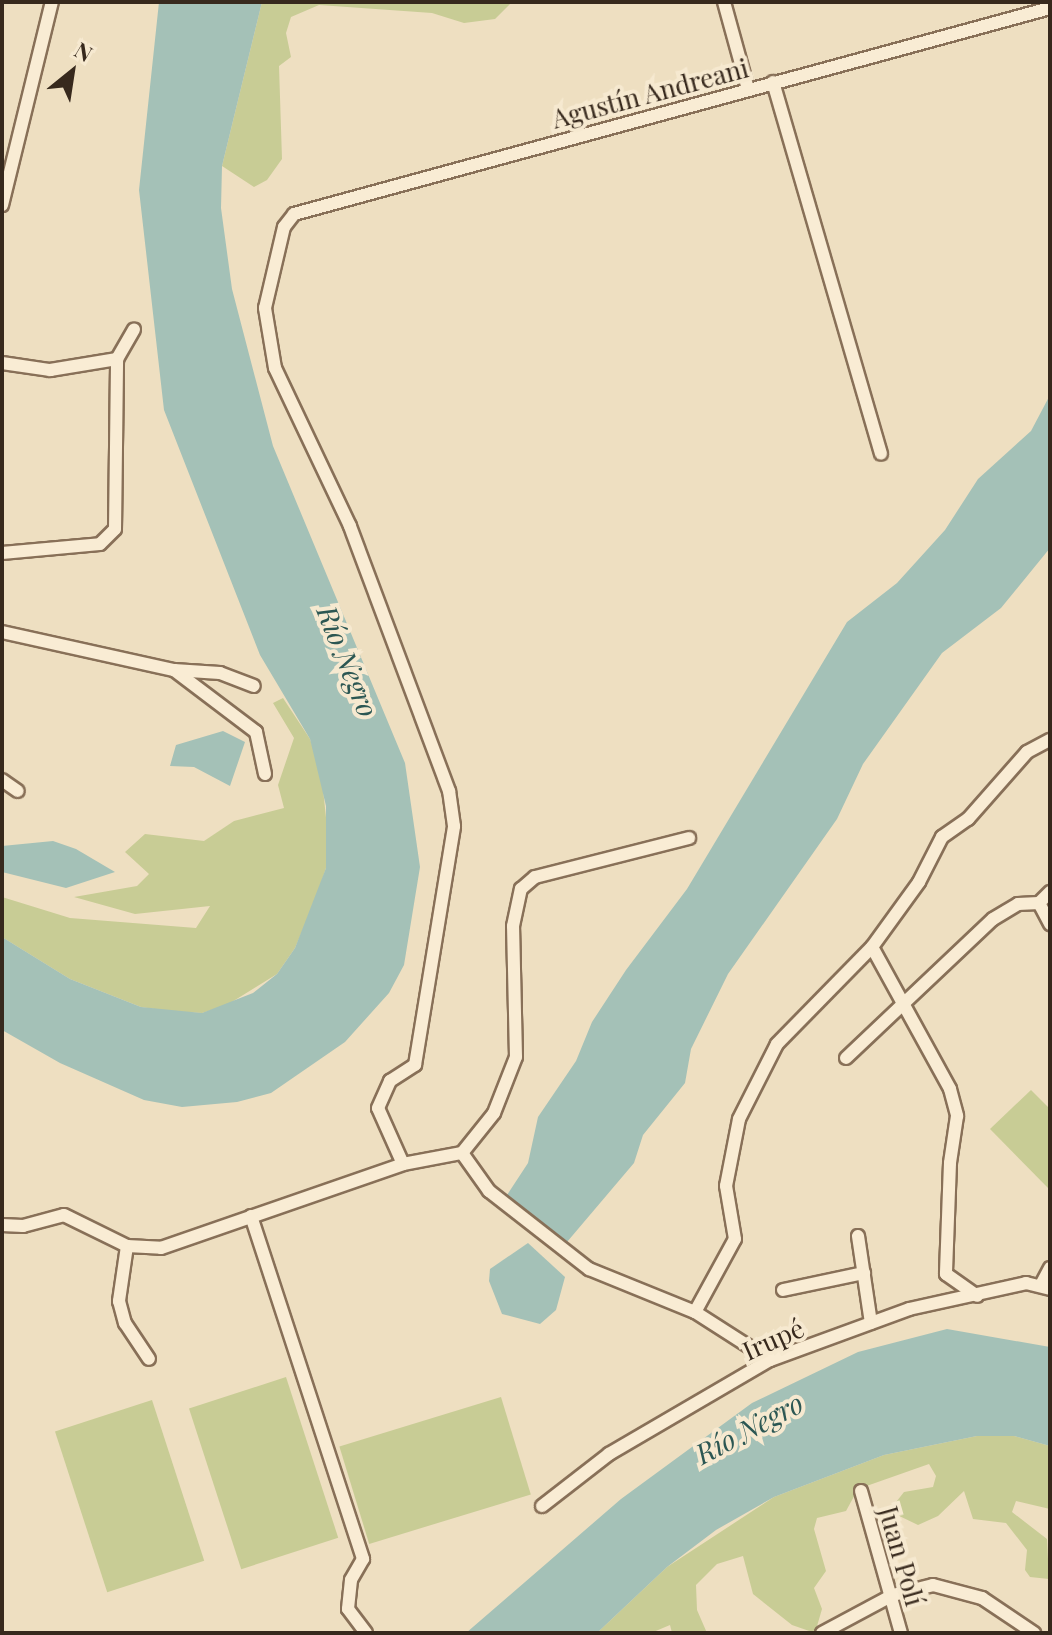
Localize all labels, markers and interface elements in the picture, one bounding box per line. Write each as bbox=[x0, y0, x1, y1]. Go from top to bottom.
north arrow bbox=[32, 32, 112, 112]
text: N bbox=[70, 34, 98, 68]
street label: Agustín Andreani bbox=[548, 52, 752, 134]
water label: Río Negro bbox=[310, 600, 386, 722]
street label: Irupé bbox=[738, 1312, 808, 1366]
water label: Río Negro bbox=[689, 1386, 809, 1470]
street label: Juan Polí bbox=[873, 1503, 931, 1609]

